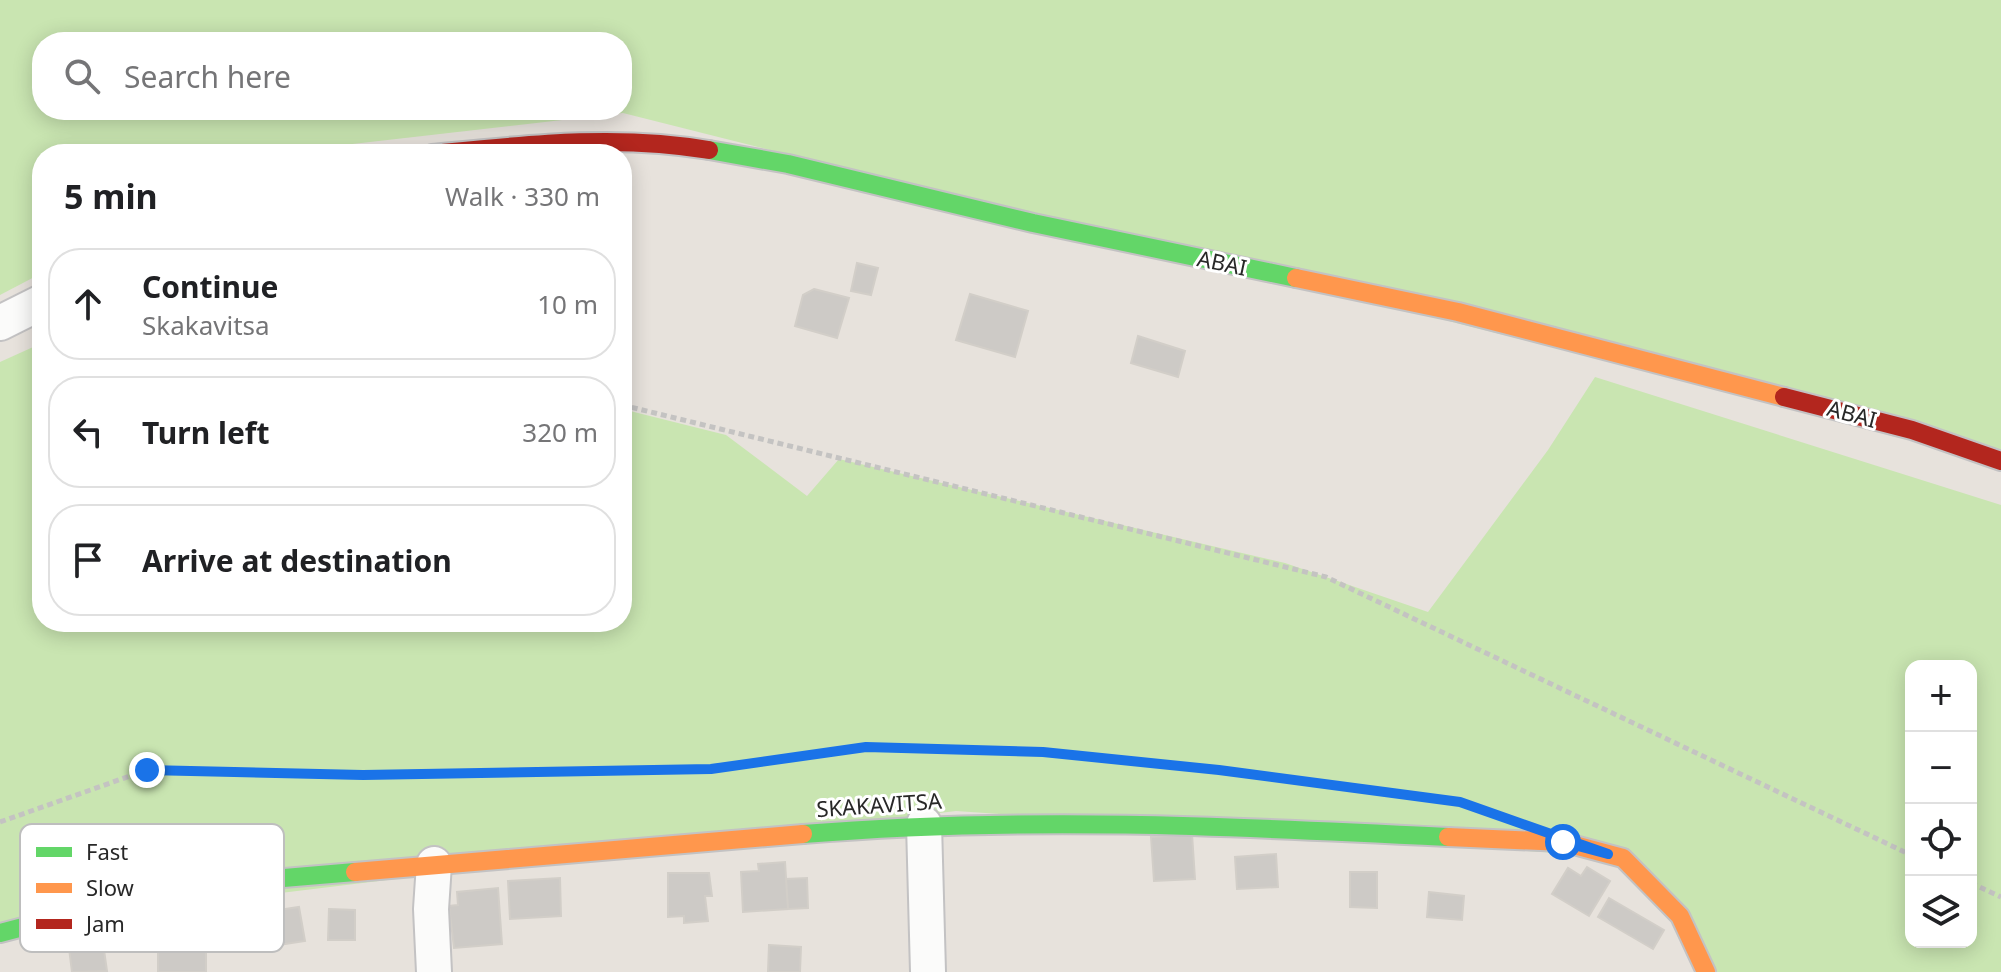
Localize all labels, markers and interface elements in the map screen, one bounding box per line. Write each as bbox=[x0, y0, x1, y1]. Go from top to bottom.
search box bbox=[32, 32, 632, 120]
icon: search bbox=[60, 54, 104, 98]
text: Search here bbox=[124, 56, 291, 97]
text: 5 min bbox=[64, 173, 158, 219]
text: Walk · 330 m bbox=[445, 178, 600, 214]
street label: ABAI bbox=[1195, 242, 1250, 282]
text: Continue bbox=[142, 266, 278, 307]
icon: ahead bbox=[66, 282, 110, 326]
text: 10 m bbox=[537, 286, 598, 322]
text: Skakavitsa bbox=[142, 307, 270, 343]
street label: ABAI bbox=[1824, 392, 1880, 434]
icon: left bbox=[66, 410, 110, 454]
text: Turn left bbox=[142, 412, 270, 453]
text: 320 m bbox=[522, 414, 598, 450]
icon: arrive bbox=[66, 538, 110, 582]
text: Arrive at destination bbox=[142, 540, 452, 581]
map controls bbox=[1905, 660, 1977, 948]
button: + bbox=[1905, 660, 1977, 732]
button: − bbox=[1905, 732, 1977, 804]
route end bbox=[129, 752, 165, 788]
street label: SKAKAVITSA bbox=[815, 785, 944, 823]
button: locate bbox=[1905, 804, 1977, 876]
legend bbox=[20, 824, 284, 952]
route start bbox=[1545, 824, 1581, 860]
text: Fast bbox=[86, 836, 128, 866]
text: Slow bbox=[86, 872, 135, 902]
button: layers bbox=[1905, 876, 1977, 948]
text: Jam bbox=[84, 908, 125, 938]

